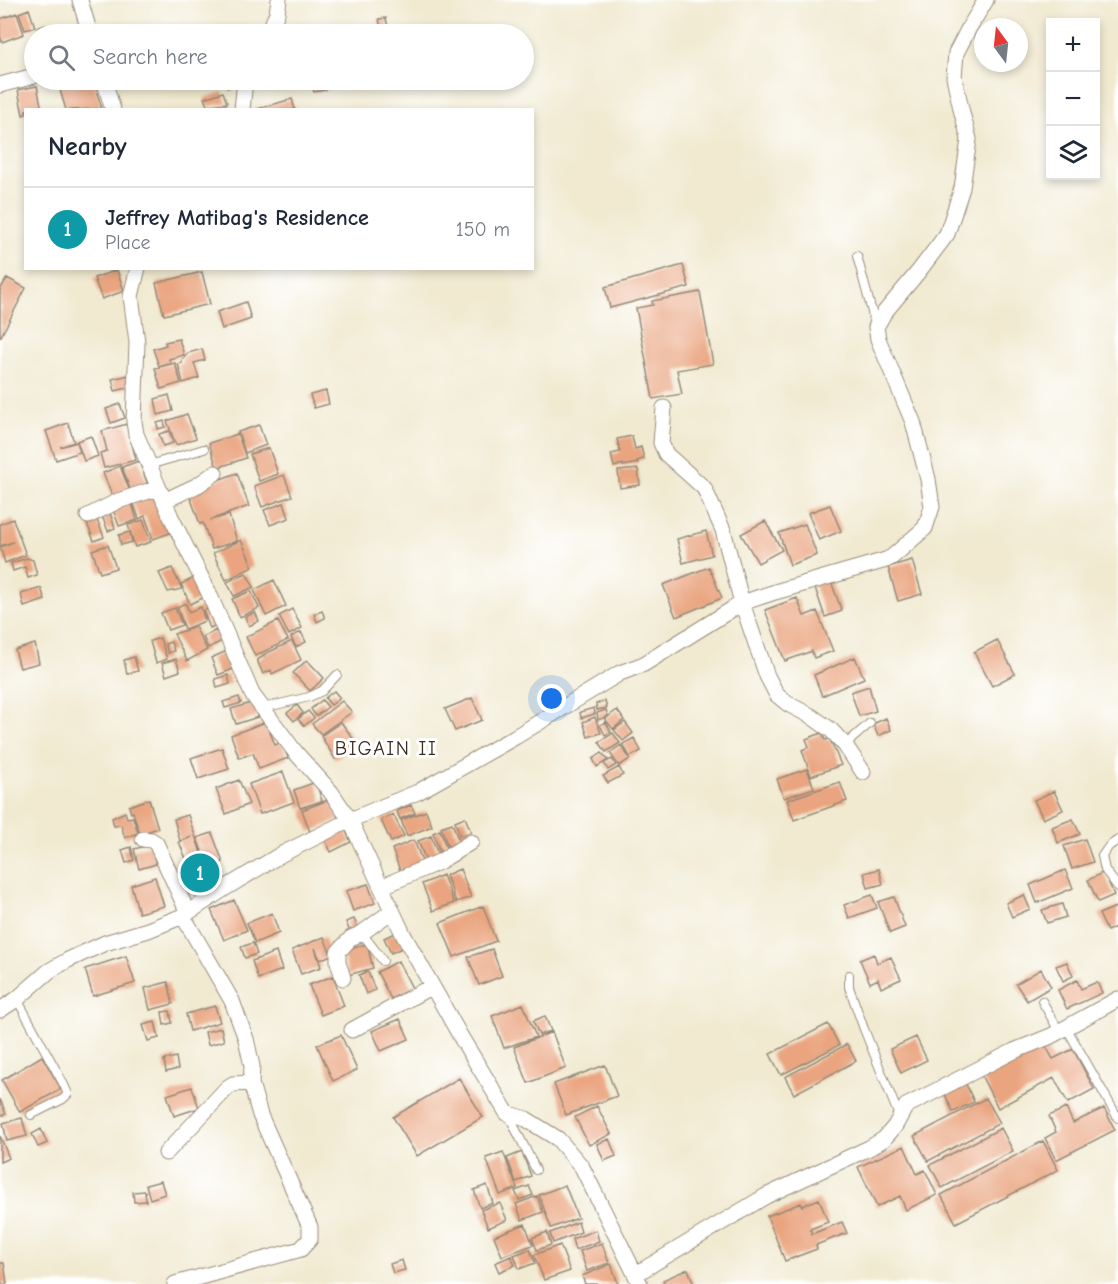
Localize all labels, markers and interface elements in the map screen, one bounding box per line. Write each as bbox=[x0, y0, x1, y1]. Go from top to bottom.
north arrow bbox=[974, 18, 1028, 72]
map controls bbox=[1046, 18, 1100, 180]
button: + bbox=[1046, 18, 1100, 72]
search box bbox=[24, 24, 534, 90]
icon: search bbox=[45, 41, 78, 74]
text: Search here bbox=[93, 44, 208, 70]
button: − bbox=[1046, 72, 1100, 126]
button: layers bbox=[1046, 126, 1100, 180]
text: Nearby bbox=[48, 132, 127, 162]
text: Jeffrey Matibag's Residence bbox=[105, 205, 369, 231]
text: 1 bbox=[64, 218, 71, 241]
text: 150 m bbox=[456, 218, 510, 241]
text: Place bbox=[105, 231, 151, 254]
your location bbox=[537, 684, 566, 713]
district label: BIGAIN II bbox=[335, 737, 437, 760]
pin: 1 bbox=[180, 850, 220, 896]

